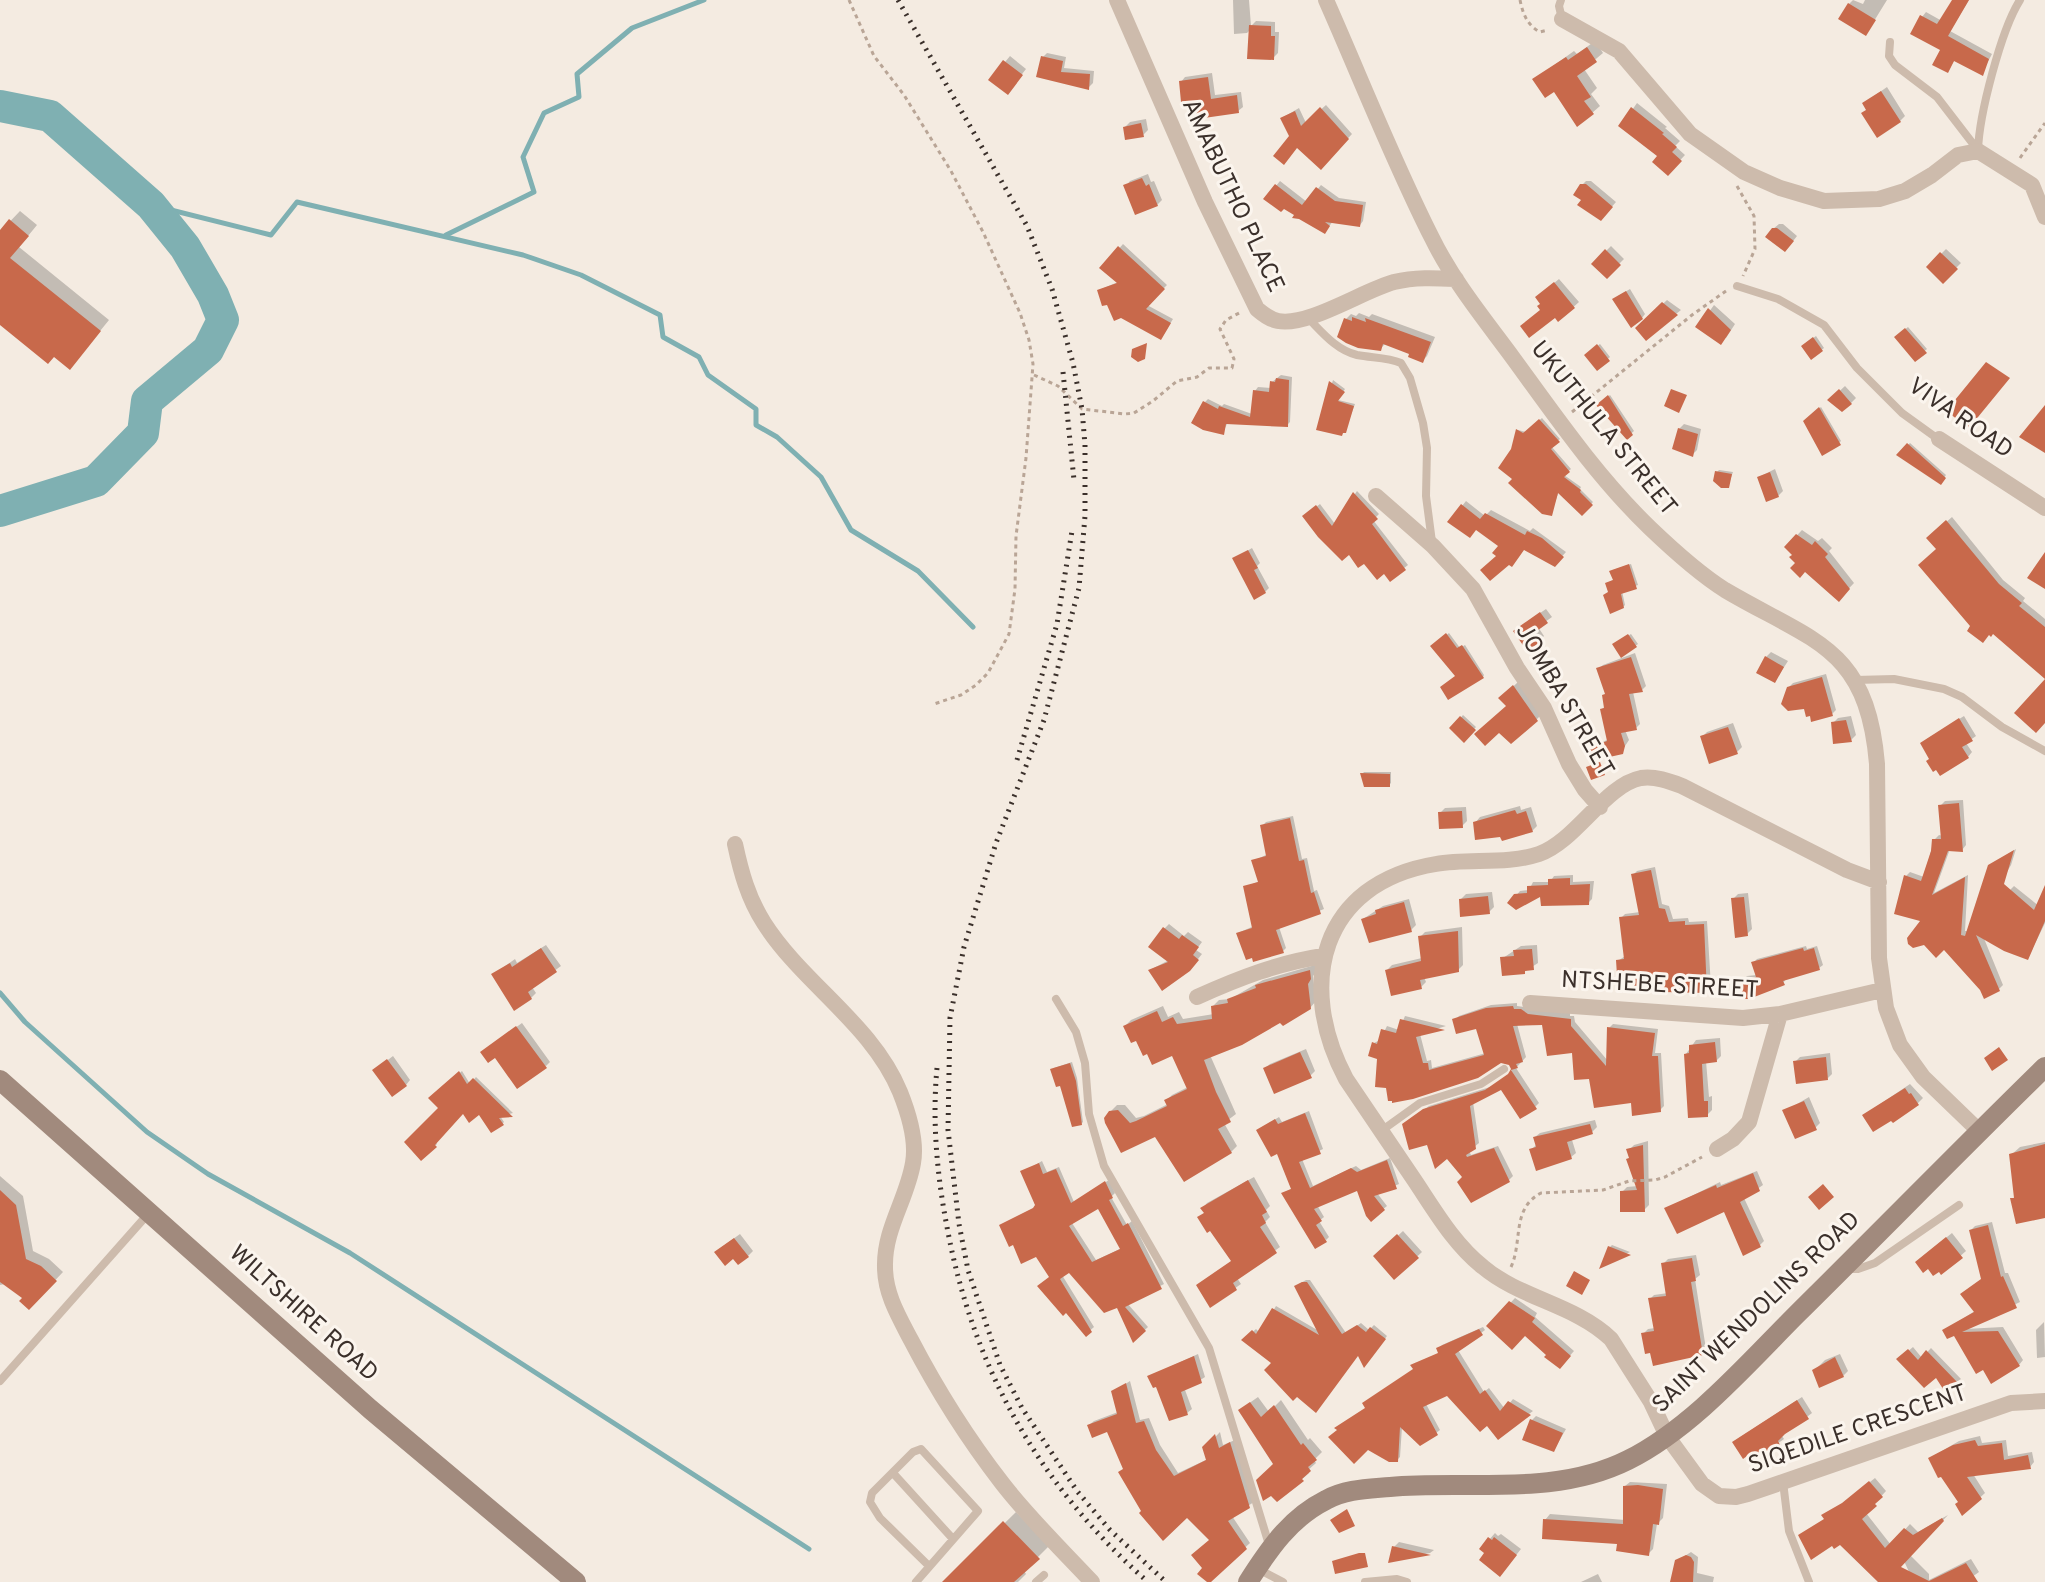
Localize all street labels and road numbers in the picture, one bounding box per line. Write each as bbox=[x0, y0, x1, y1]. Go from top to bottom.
street label: AMABUTHO PLACE bbox=[1174, 94, 1290, 298]
street label: UKUTHULA STREET bbox=[1523, 335, 1683, 523]
street label: VIVA ROAD bbox=[1902, 372, 2018, 466]
street label: JOMBA STREET bbox=[1508, 619, 1620, 783]
street label: NTSHEBE STREET bbox=[1560, 966, 1760, 1006]
street label: SAINT WENDOLINS ROAD bbox=[1647, 1206, 1867, 1420]
street label: WILTSHIRE ROAD bbox=[222, 1239, 384, 1389]
street label: SIQEDILE CRESCENT bbox=[1745, 1378, 1971, 1482]

